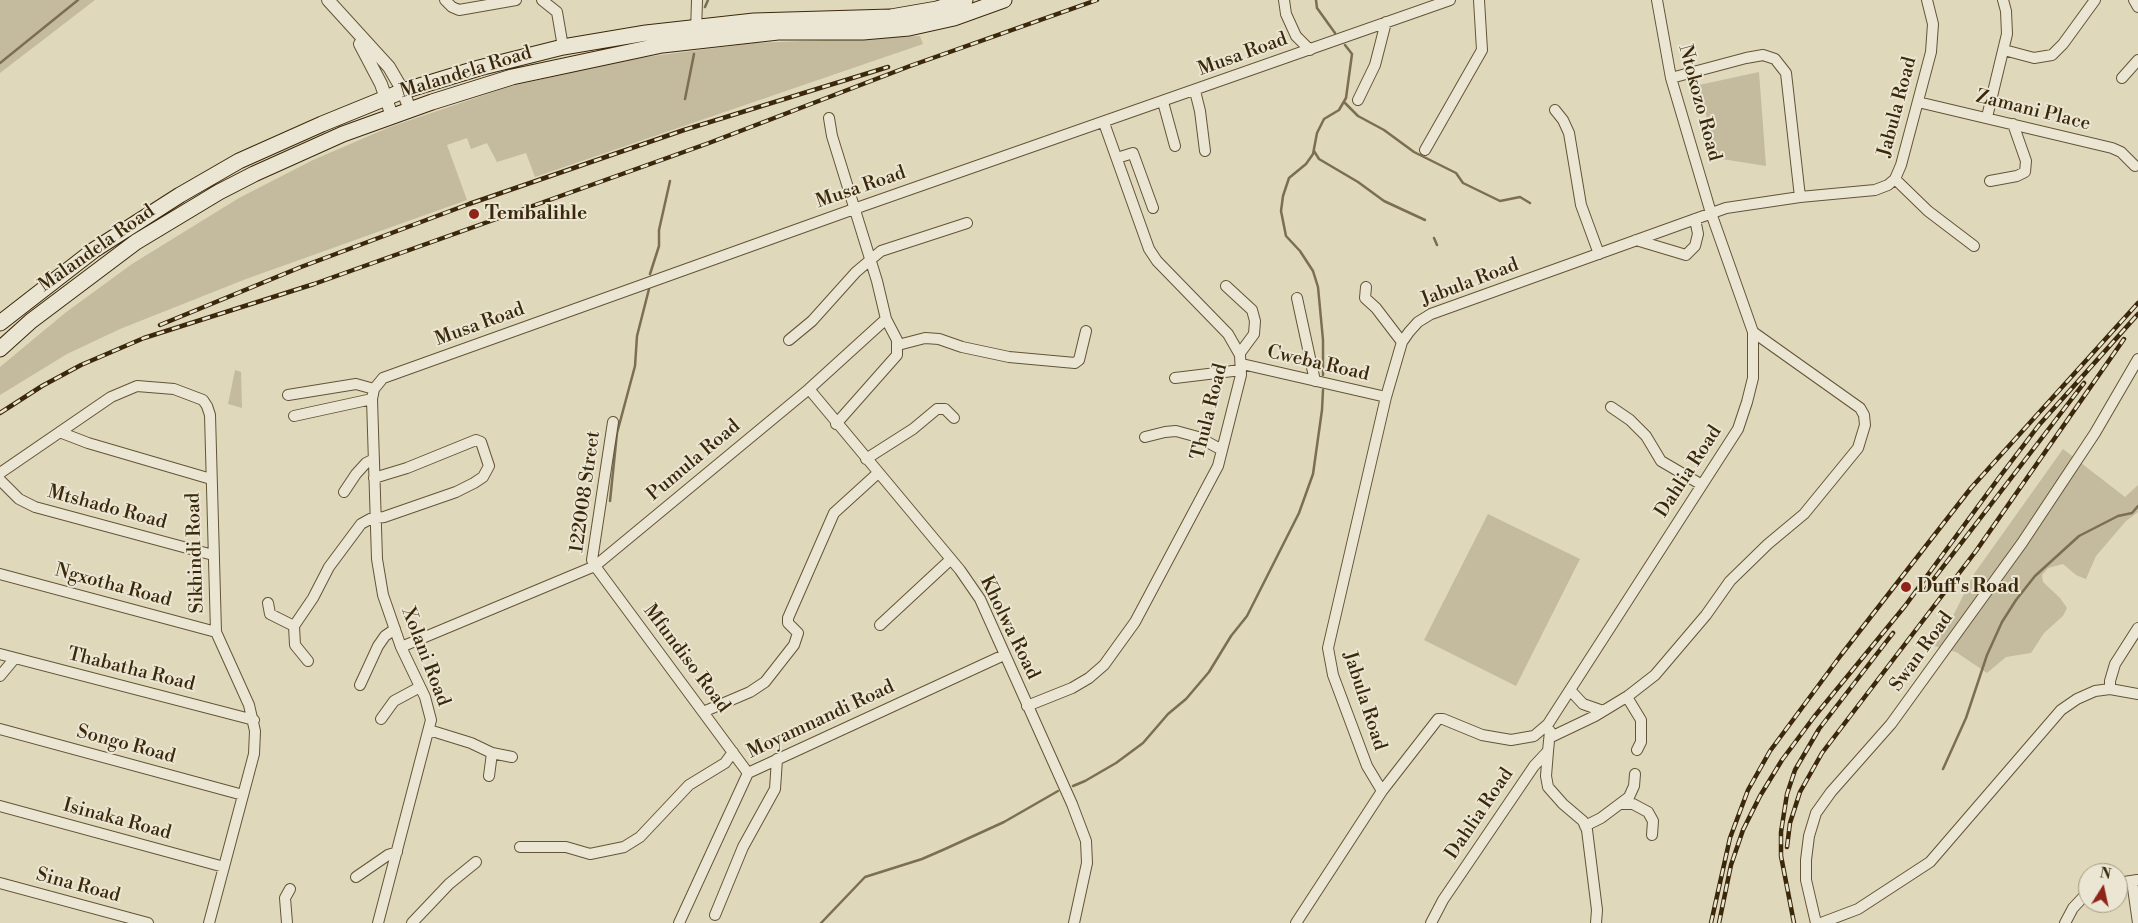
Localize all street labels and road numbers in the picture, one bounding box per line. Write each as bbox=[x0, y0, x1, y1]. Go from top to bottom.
street label: Musa Road bbox=[1195, 28, 1291, 82]
street label: Malandela Road bbox=[397, 42, 535, 104]
street label: Ntokozo Road bbox=[1673, 42, 1725, 164]
street label: Jabula Road bbox=[1874, 55, 1922, 159]
street label: Zamani Place bbox=[1973, 86, 2093, 136]
street label: Musa Road bbox=[813, 162, 909, 214]
street label: Malandela Road bbox=[35, 200, 159, 298]
street label: Jabula Road bbox=[1418, 254, 1522, 312]
street label: Musa Road bbox=[432, 298, 528, 352]
street label: Cweba Road bbox=[1265, 341, 1371, 387]
street label: Thula Road bbox=[1187, 362, 1233, 462]
street label: Pumula Road bbox=[643, 415, 745, 507]
street label: Dahlia Road bbox=[1651, 422, 1727, 522]
street label: 122008 Street bbox=[566, 430, 606, 554]
street label: Mtshado Road bbox=[45, 481, 169, 535]
street label: Sikhindi Road bbox=[182, 492, 210, 614]
street label: Ngxotha Road bbox=[52, 560, 174, 612]
street label: Kholwa Road bbox=[974, 573, 1044, 683]
street label: Mfundiso Road bbox=[638, 600, 734, 718]
street label: Xolani Road bbox=[396, 604, 454, 710]
street label: Swan Road bbox=[1886, 608, 1958, 696]
street label: Thabatha Road bbox=[65, 643, 197, 697]
street label: Jabula Road bbox=[1337, 649, 1391, 753]
street label: Moyamnandi Road bbox=[744, 676, 898, 764]
street label: Songo Road bbox=[74, 721, 178, 769]
street label: Dahlia Road bbox=[1441, 764, 1519, 864]
street label: Isinaka Road bbox=[61, 795, 173, 845]
street label: Sina Road bbox=[33, 864, 123, 908]

